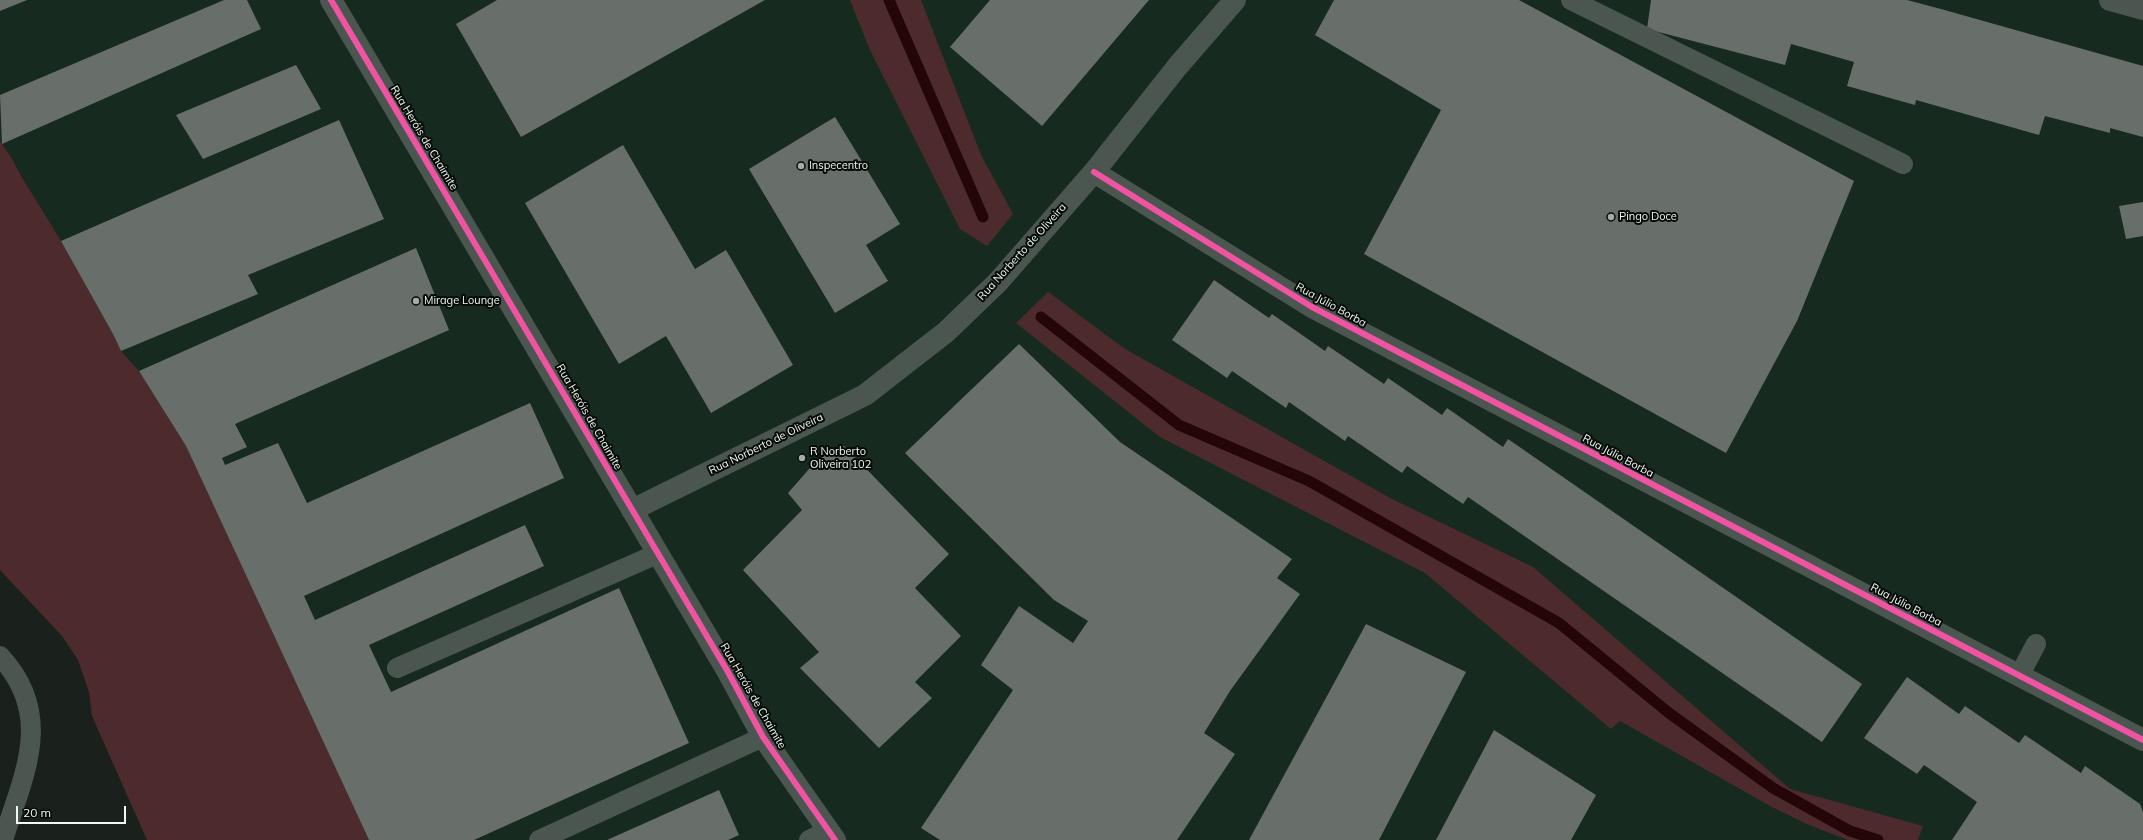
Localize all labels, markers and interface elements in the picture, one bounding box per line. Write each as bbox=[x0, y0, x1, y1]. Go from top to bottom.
street label: Rua Heróis de Chaimite bbox=[388, 83, 460, 193]
place label: Inspecentro bbox=[809, 159, 868, 173]
marker: Inspecentro bbox=[796, 161, 806, 171]
street label: Rua Norberto de Oliveira bbox=[975, 201, 1069, 303]
place label: Pingo Doce bbox=[1619, 210, 1677, 224]
marker: Pingo Doce bbox=[1606, 212, 1616, 222]
street label: Rua Júlio Borba bbox=[1293, 280, 1369, 330]
place label: Mirage Lounge bbox=[424, 294, 500, 308]
marker: Mirage Lounge bbox=[411, 296, 421, 306]
street label: Rua Heróis de Chaimite bbox=[553, 362, 625, 472]
street label: Rua Norberto de Oliveira bbox=[707, 410, 825, 478]
street label: Rua Júlio Borba bbox=[1580, 432, 1656, 480]
place label: R Norberto Oliveira 102 bbox=[810, 445, 871, 471]
marker: R Norberto Oliveira 102 bbox=[797, 453, 807, 463]
street label: Rua Júlio Borba bbox=[1868, 581, 1944, 629]
street label: Rua Heróis de Chaimite bbox=[717, 641, 789, 751]
scale bar bbox=[18, 798, 128, 824]
text: 20 m bbox=[23, 805, 51, 820]

